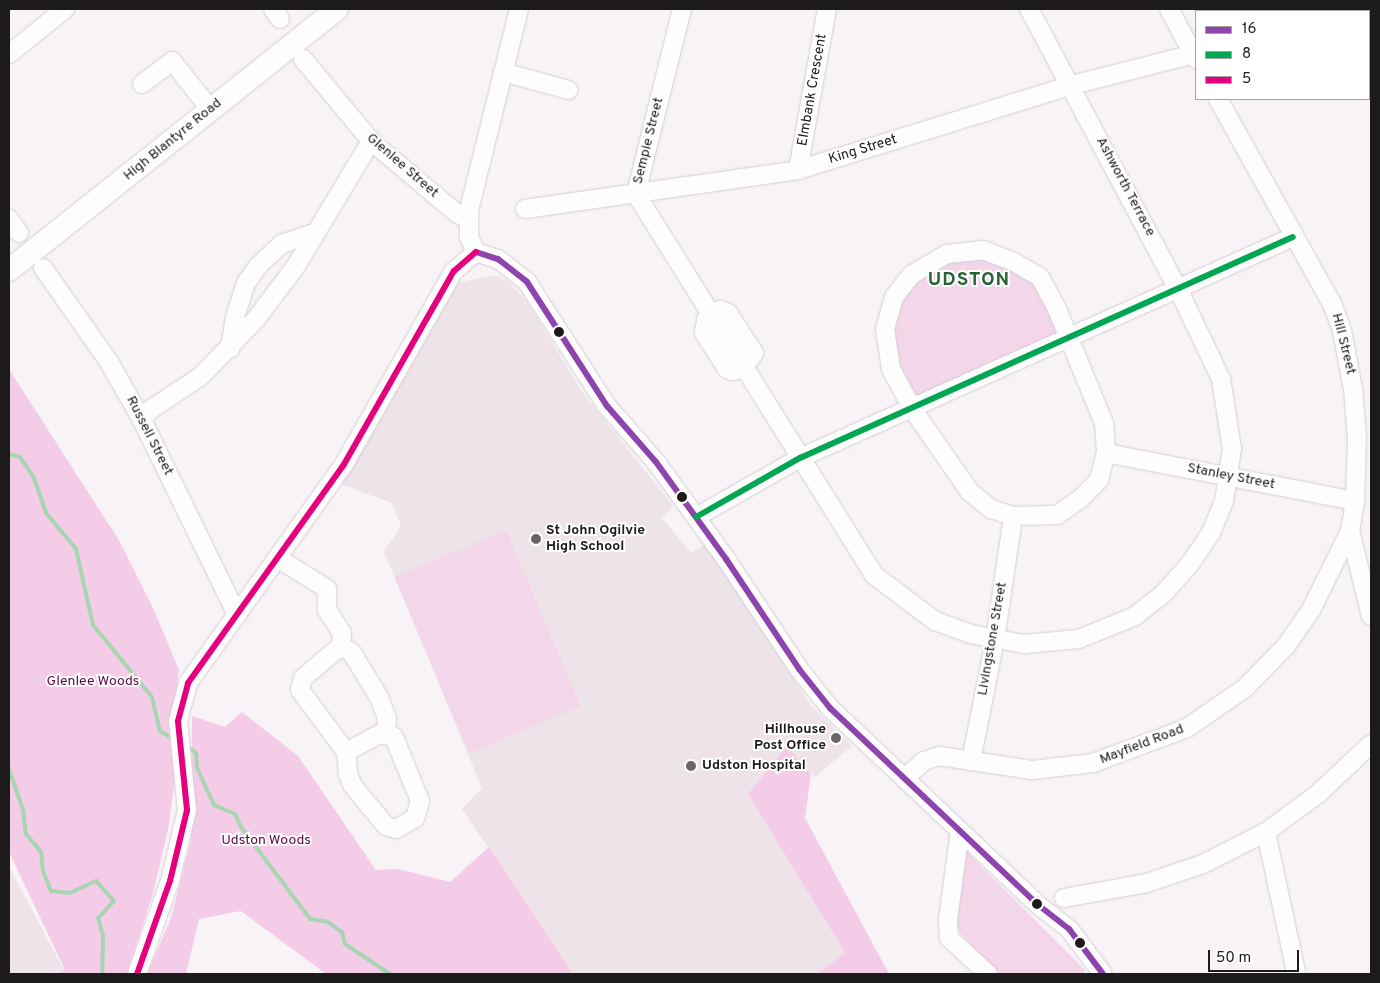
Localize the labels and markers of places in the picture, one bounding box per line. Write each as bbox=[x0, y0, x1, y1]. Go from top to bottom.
unlabelled marker bbox=[554, 327, 564, 337]
unlabelled marker bbox=[677, 492, 687, 502]
place label: St John Ogilvie High School bbox=[546, 523, 645, 556]
marker: St John Ogilvie High School bbox=[530, 533, 542, 545]
place label: Hillhouse Post Office bbox=[754, 722, 826, 754]
marker: Hillhouse Post Office bbox=[830, 732, 842, 744]
place label: Udston Hospital bbox=[702, 758, 806, 774]
marker: Udston Hospital bbox=[684, 759, 698, 773]
unlabelled marker bbox=[1032, 899, 1042, 909]
unlabelled marker bbox=[1075, 938, 1085, 948]

